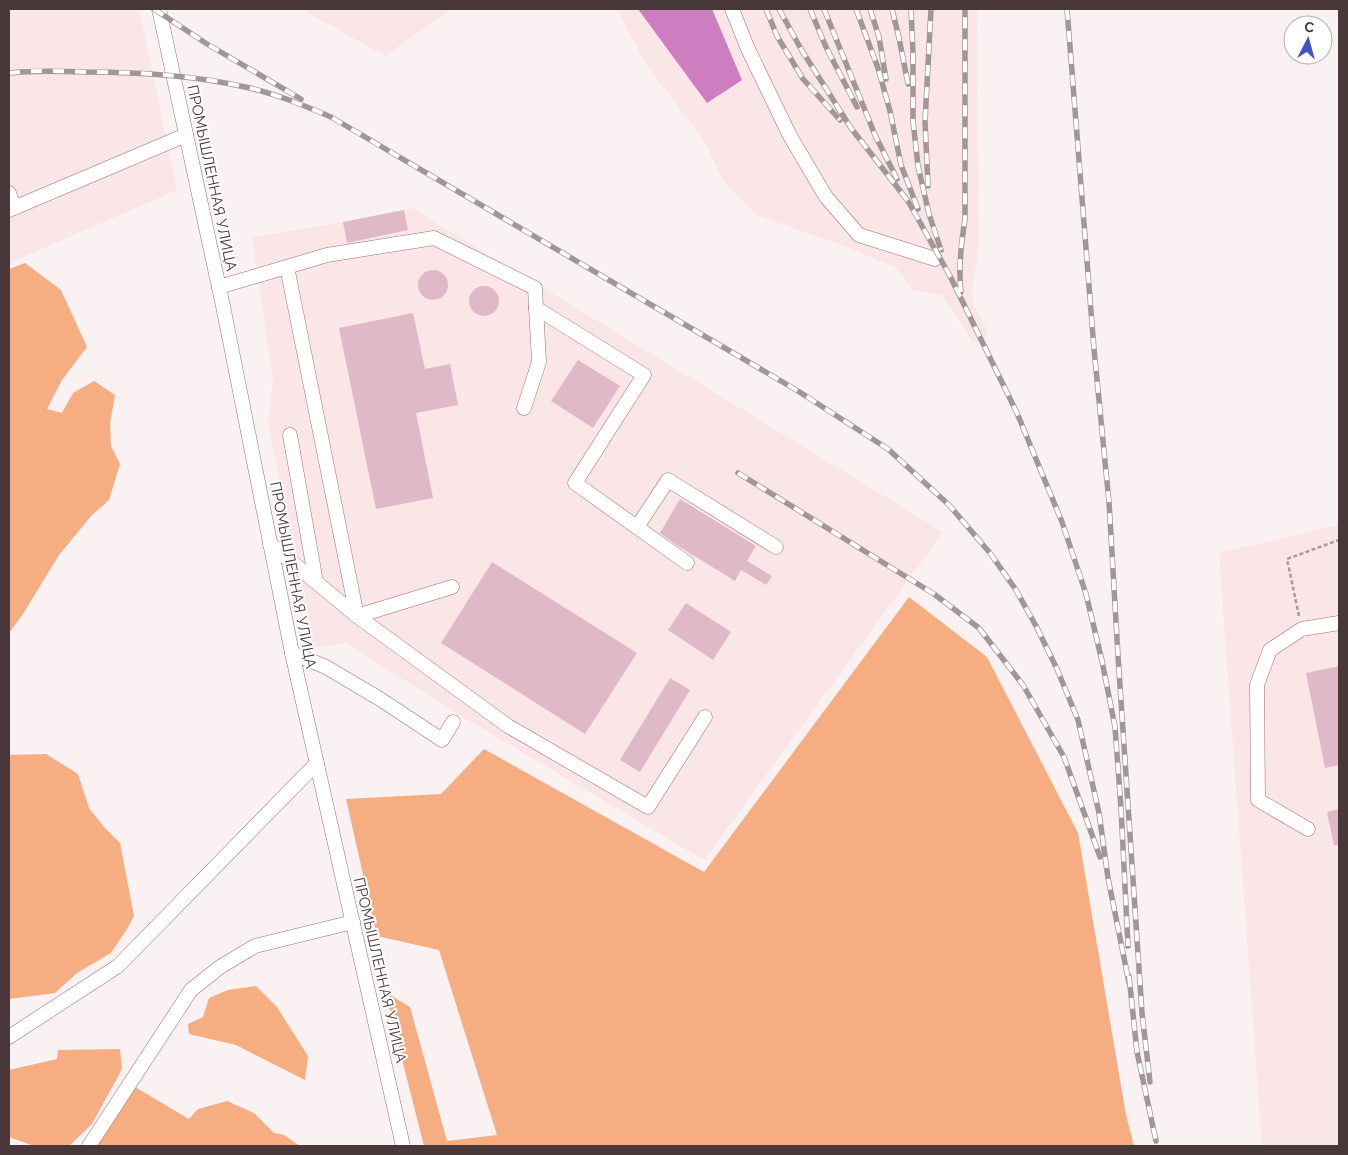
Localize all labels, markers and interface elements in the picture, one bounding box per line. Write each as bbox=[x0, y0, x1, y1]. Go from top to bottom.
north arrow bbox=[1283, 15, 1333, 65]
text: С bbox=[1304, 19, 1315, 36]
street label: ПРОМЫШЛЕННАЯ УЛИЦА bbox=[183, 83, 241, 273]
street label: ПРОМЫШЛЕННАЯ УЛИЦА bbox=[266, 480, 320, 670]
street label: ПРОМЫШЛЕННАЯ УЛИЦА bbox=[350, 875, 410, 1065]

